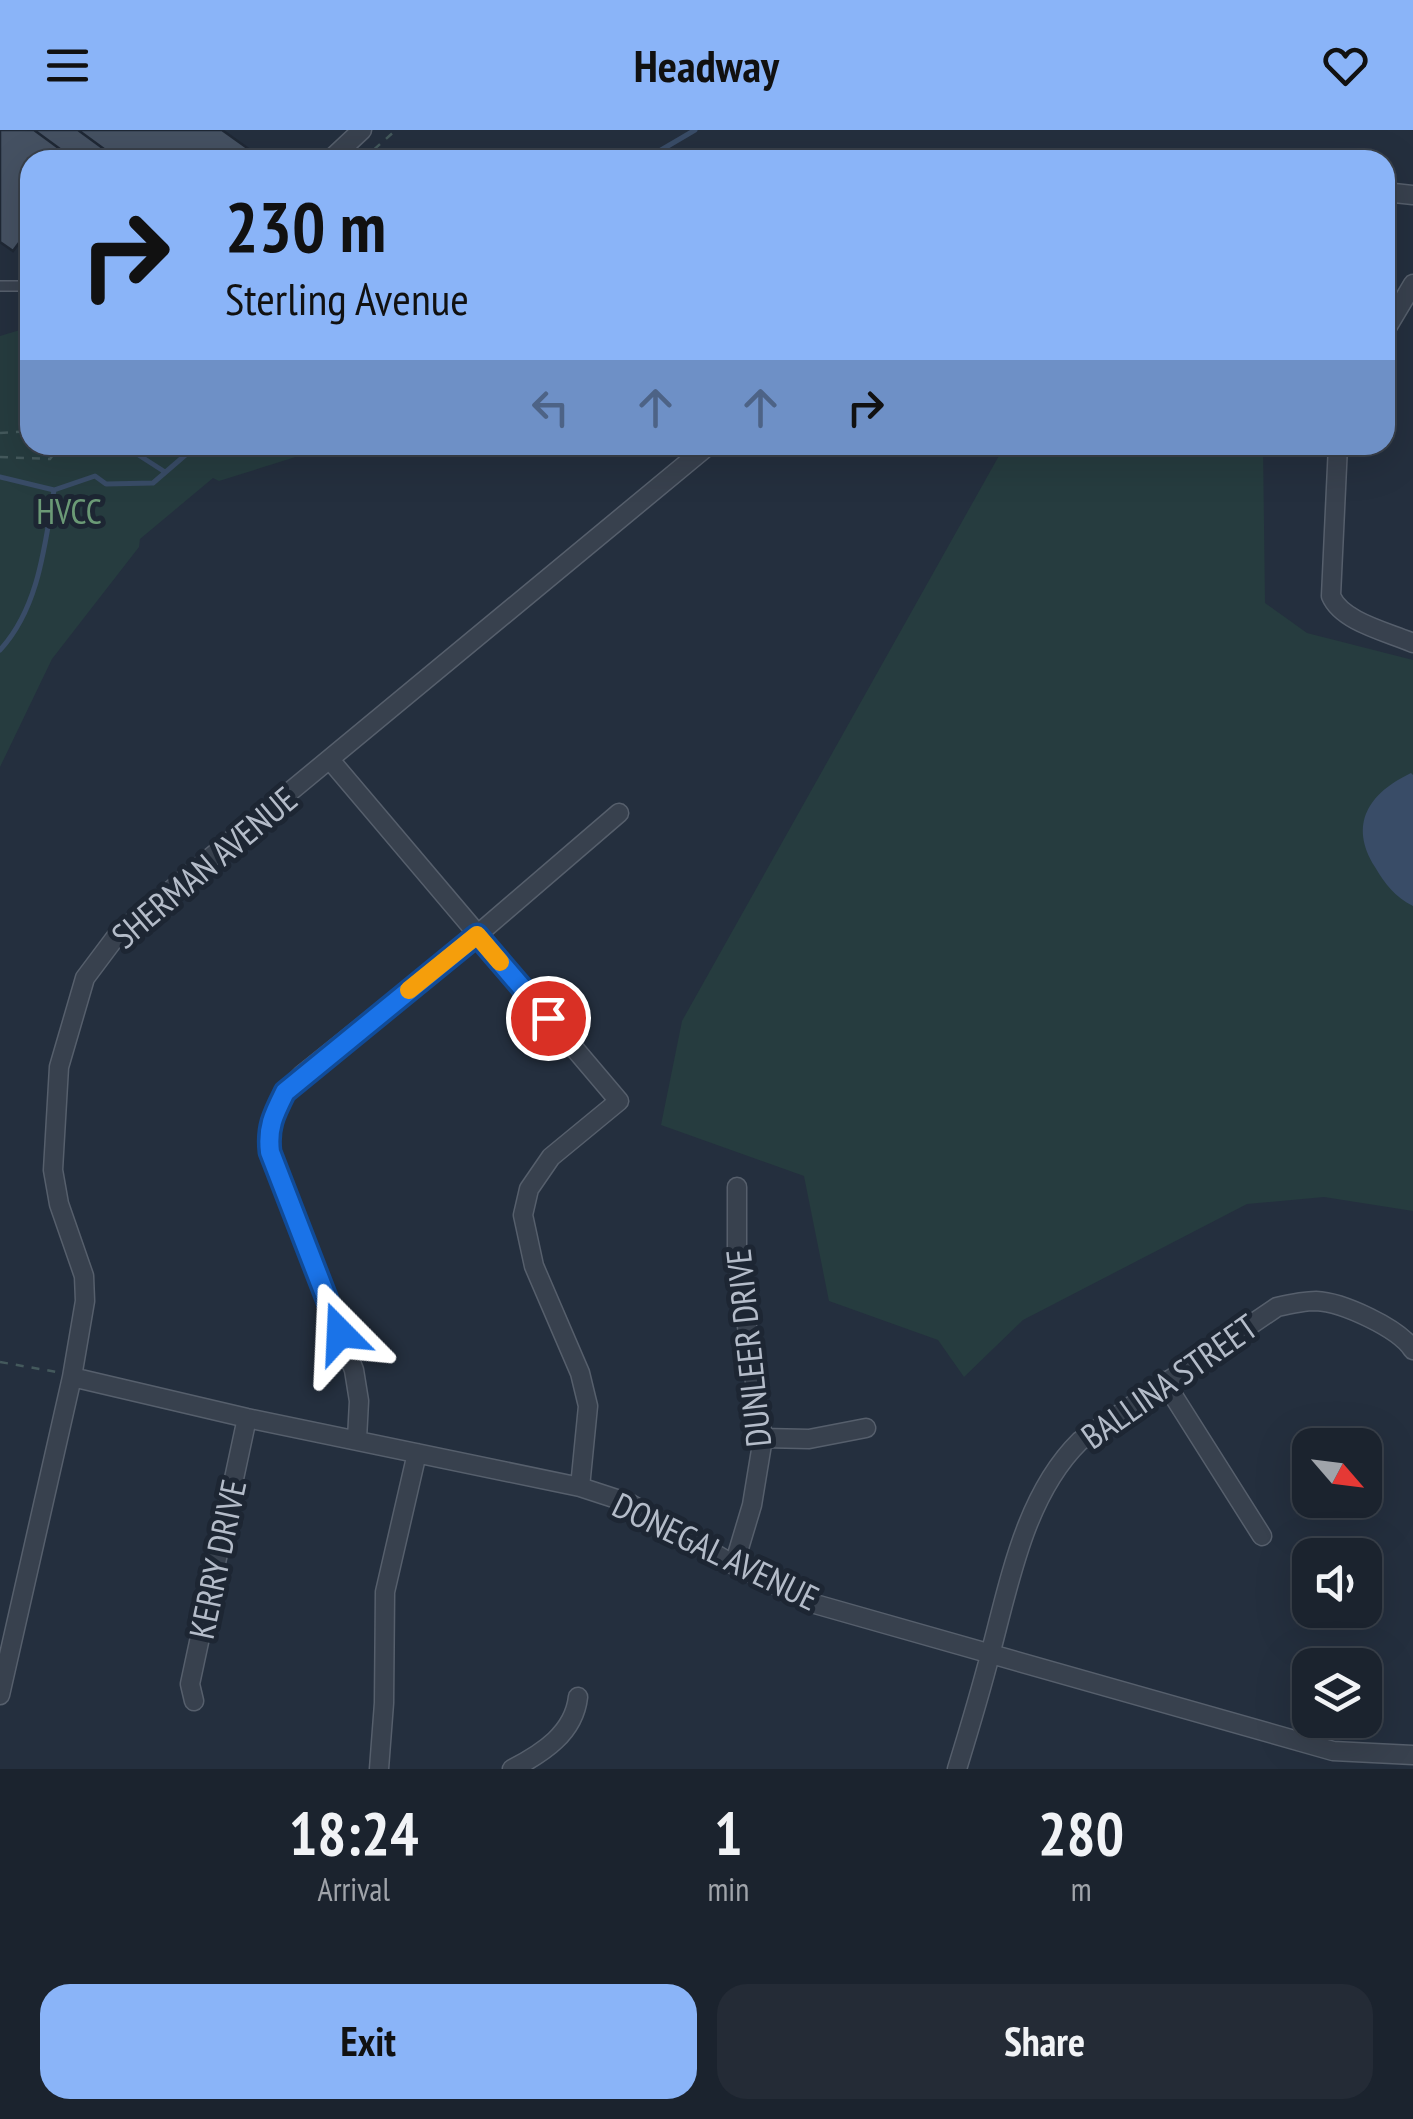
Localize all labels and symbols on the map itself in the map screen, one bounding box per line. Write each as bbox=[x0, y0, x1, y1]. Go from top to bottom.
park label: HVCC bbox=[36, 488, 102, 534]
street label: SHERMAN AVENUE bbox=[102, 776, 306, 958]
pin bbox=[506, 976, 591, 1061]
street label: DUNLEER DRIVE bbox=[715, 1247, 781, 1449]
position arrow bbox=[288, 1281, 392, 1385]
street label: BALLINA STREET bbox=[1072, 1303, 1266, 1459]
north arrow bbox=[1292, 1428, 1382, 1518]
street label: KERRY DRIVE bbox=[178, 1475, 256, 1643]
street label: DONEGAL AVENUE bbox=[605, 1481, 827, 1621]

